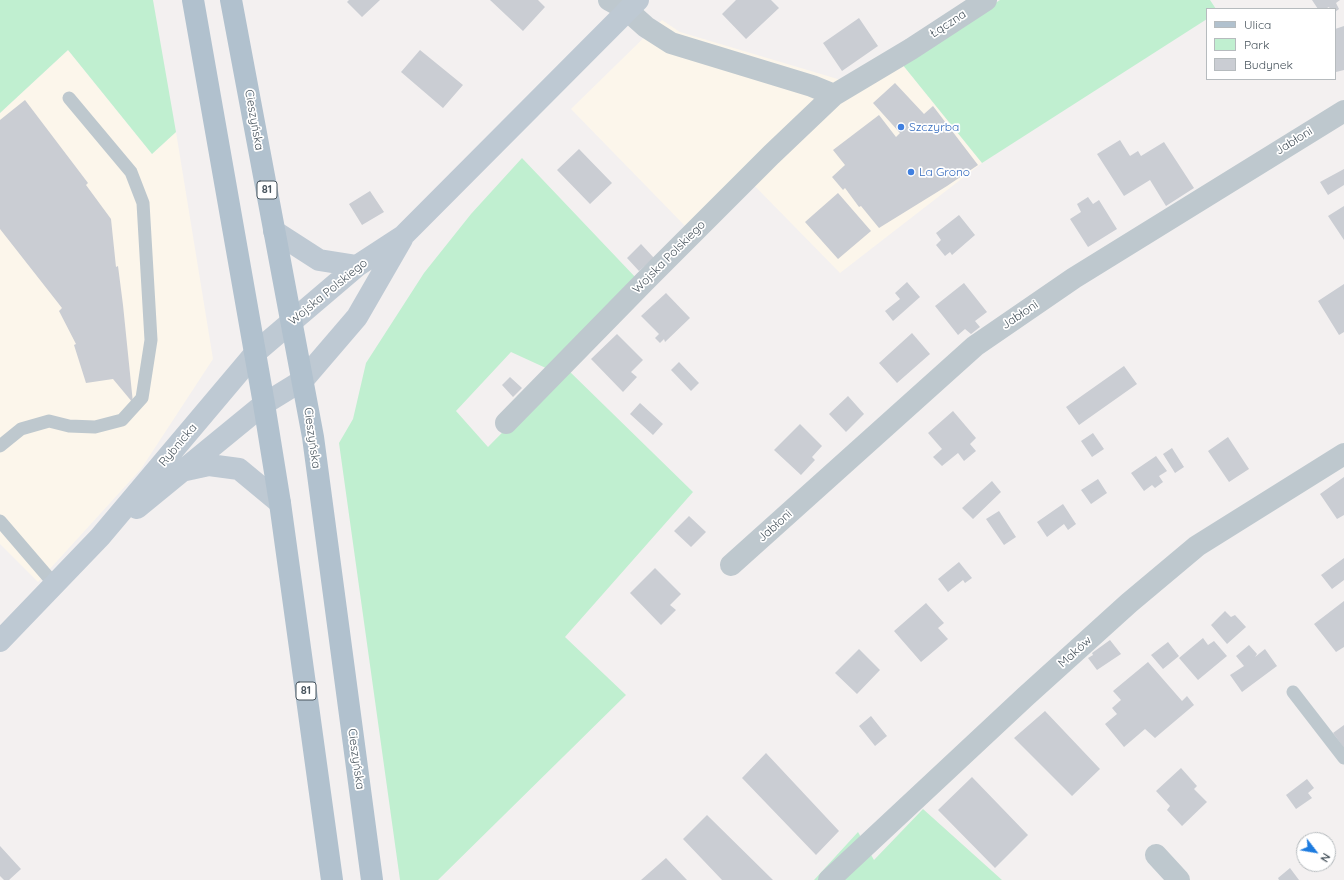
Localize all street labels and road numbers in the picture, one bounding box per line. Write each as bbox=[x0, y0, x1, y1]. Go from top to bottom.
street label: Łączna bbox=[927, 7, 969, 41]
street label: Cieszyńska bbox=[242, 88, 266, 152]
street label: Jabłoni bbox=[1273, 124, 1315, 158]
road number: 81 bbox=[257, 181, 277, 199]
street label: Wojska Polskiego bbox=[630, 218, 708, 296]
street label: Wojska Polskiego bbox=[286, 256, 370, 328]
street label: Jabłoni bbox=[999, 298, 1041, 332]
street label: Cieszyńska bbox=[301, 407, 323, 469]
street label: Rybnicka bbox=[156, 421, 200, 469]
street label: Jabłoni bbox=[755, 507, 795, 545]
street label: Maków bbox=[1055, 633, 1095, 671]
road number: 81 bbox=[296, 682, 316, 700]
street label: Cieszyńska bbox=[345, 728, 367, 790]

